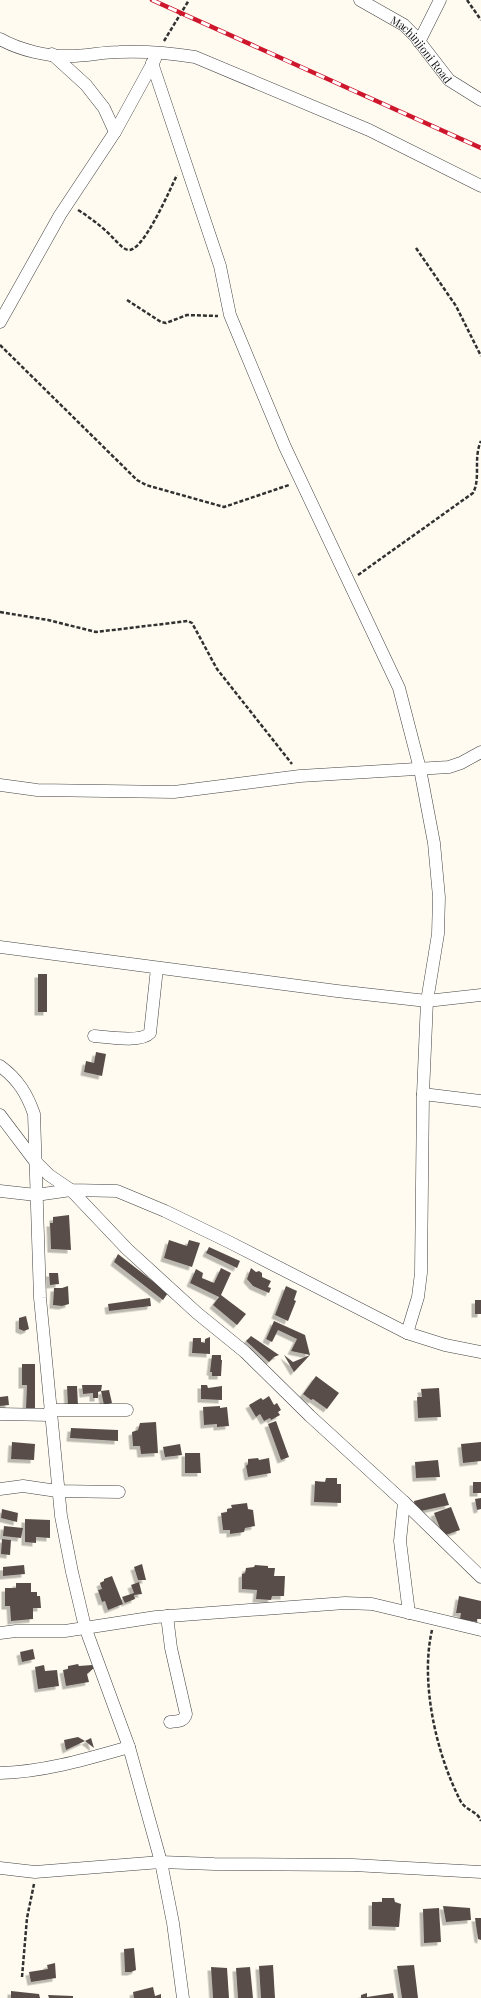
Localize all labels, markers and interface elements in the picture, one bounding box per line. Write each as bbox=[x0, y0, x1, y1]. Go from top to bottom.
street label: Machinjioni Road bbox=[388, 12, 456, 86]

